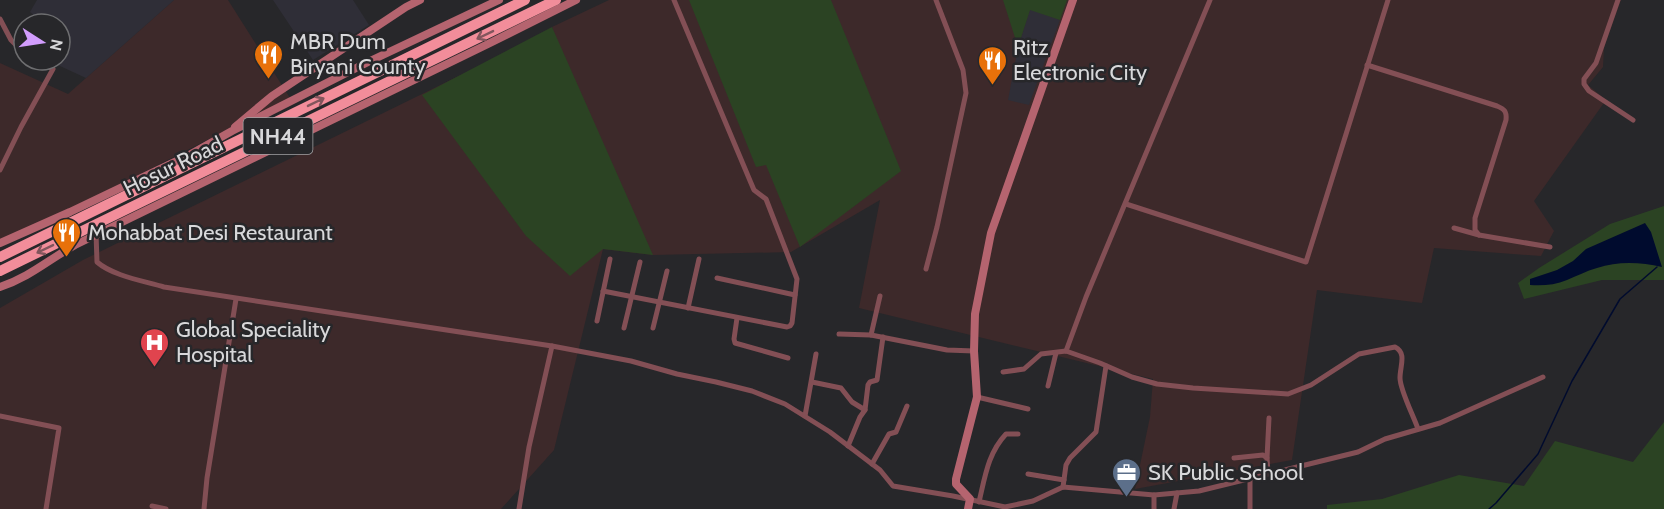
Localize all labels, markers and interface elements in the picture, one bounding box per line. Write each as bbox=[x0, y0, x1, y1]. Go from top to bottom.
north arrow bbox=[12, 12, 72, 72]
place label: MBR Dum Biryani County bbox=[290, 28, 426, 80]
one-way arrow bbox=[476, 29, 494, 41]
place label: Ritz Electronic City bbox=[1013, 34, 1147, 86]
text: N bbox=[46, 38, 67, 53]
restaurant icon: MBR Dum Biryani County bbox=[253, 38, 285, 80]
restaurant icon: Ritz Electronic City bbox=[976, 44, 1008, 86]
one-way arrow bbox=[307, 95, 325, 107]
road number: NH44 bbox=[244, 118, 312, 154]
street label: Hosur Road bbox=[119, 130, 227, 202]
restaurant icon: Mohabbat Desi Restaurant bbox=[51, 216, 83, 258]
place label: Mohabbat Desi Restaurant bbox=[88, 219, 333, 246]
one-way arrow bbox=[37, 244, 55, 256]
place label: Global Speciality Hospital bbox=[176, 316, 331, 368]
hospital icon: Global Speciality Hospital bbox=[139, 326, 171, 368]
office icon: SK Public School bbox=[1111, 456, 1143, 498]
place label: SK Public School bbox=[1148, 459, 1304, 486]

